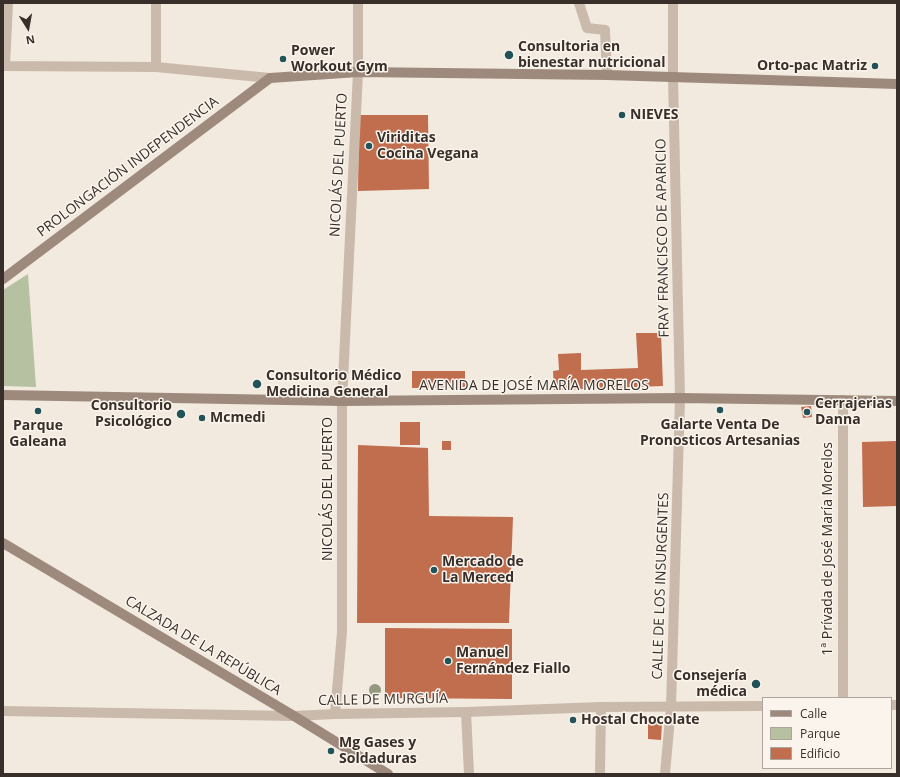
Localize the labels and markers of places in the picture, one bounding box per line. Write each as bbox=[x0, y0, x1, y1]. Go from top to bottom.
place label: Consultoria en bienestar nutricional bbox=[518, 39, 666, 72]
place label: Power Workout Gym bbox=[291, 43, 388, 76]
marker: Consultoria en bienestar nutricional bbox=[503, 49, 515, 61]
marker: Power Workout Gym bbox=[278, 54, 288, 64]
place label: Orto-pac Matriz bbox=[757, 58, 867, 74]
marker: Orto-pac Matriz bbox=[870, 61, 880, 71]
place label: NIEVES bbox=[630, 107, 679, 123]
marker: NIEVES bbox=[617, 110, 627, 120]
place label: Viriditas Cocina Vegana bbox=[377, 130, 479, 162]
marker: Viriditas Cocina Vegana bbox=[364, 141, 374, 151]
place label: Consultorio Médico Medicina General bbox=[266, 368, 401, 400]
marker: Consultorio Médico Medicina General bbox=[251, 378, 263, 390]
place label: Cerrajerias Danna bbox=[815, 396, 892, 428]
place label: Consultorio Psicológico bbox=[91, 398, 172, 430]
marker: Galarte Venta De Pronosticos Artesanias bbox=[715, 405, 725, 415]
marker: Parque Galeana bbox=[33, 406, 43, 416]
marker: Cerrajerias Danna bbox=[802, 407, 812, 417]
marker: Consultorio Psicológico bbox=[175, 408, 187, 420]
place label: Mcmedi bbox=[210, 410, 266, 426]
marker: Mcmedi bbox=[197, 413, 207, 423]
place label: Galarte Venta De Pronosticos Artesanias bbox=[640, 417, 800, 450]
place label: Parque Galeana bbox=[9, 418, 67, 450]
place label: Mercado de La Merced bbox=[442, 554, 524, 586]
marker: Mercado de La Merced bbox=[429, 565, 439, 575]
place label: Manuel Fernández Fiallo bbox=[456, 645, 570, 678]
marker: Manuel Fernández Fiallo bbox=[443, 656, 453, 666]
place label: Consejería médica bbox=[673, 668, 747, 700]
marker: Consejería médica bbox=[750, 678, 762, 690]
place label: Hostal Chocolate bbox=[581, 712, 700, 728]
marker: Hostal Chocolate bbox=[568, 715, 578, 725]
place label: Mg Gases y Soldaduras bbox=[339, 735, 417, 768]
marker: Mg Gases y Soldaduras bbox=[326, 746, 336, 756]

